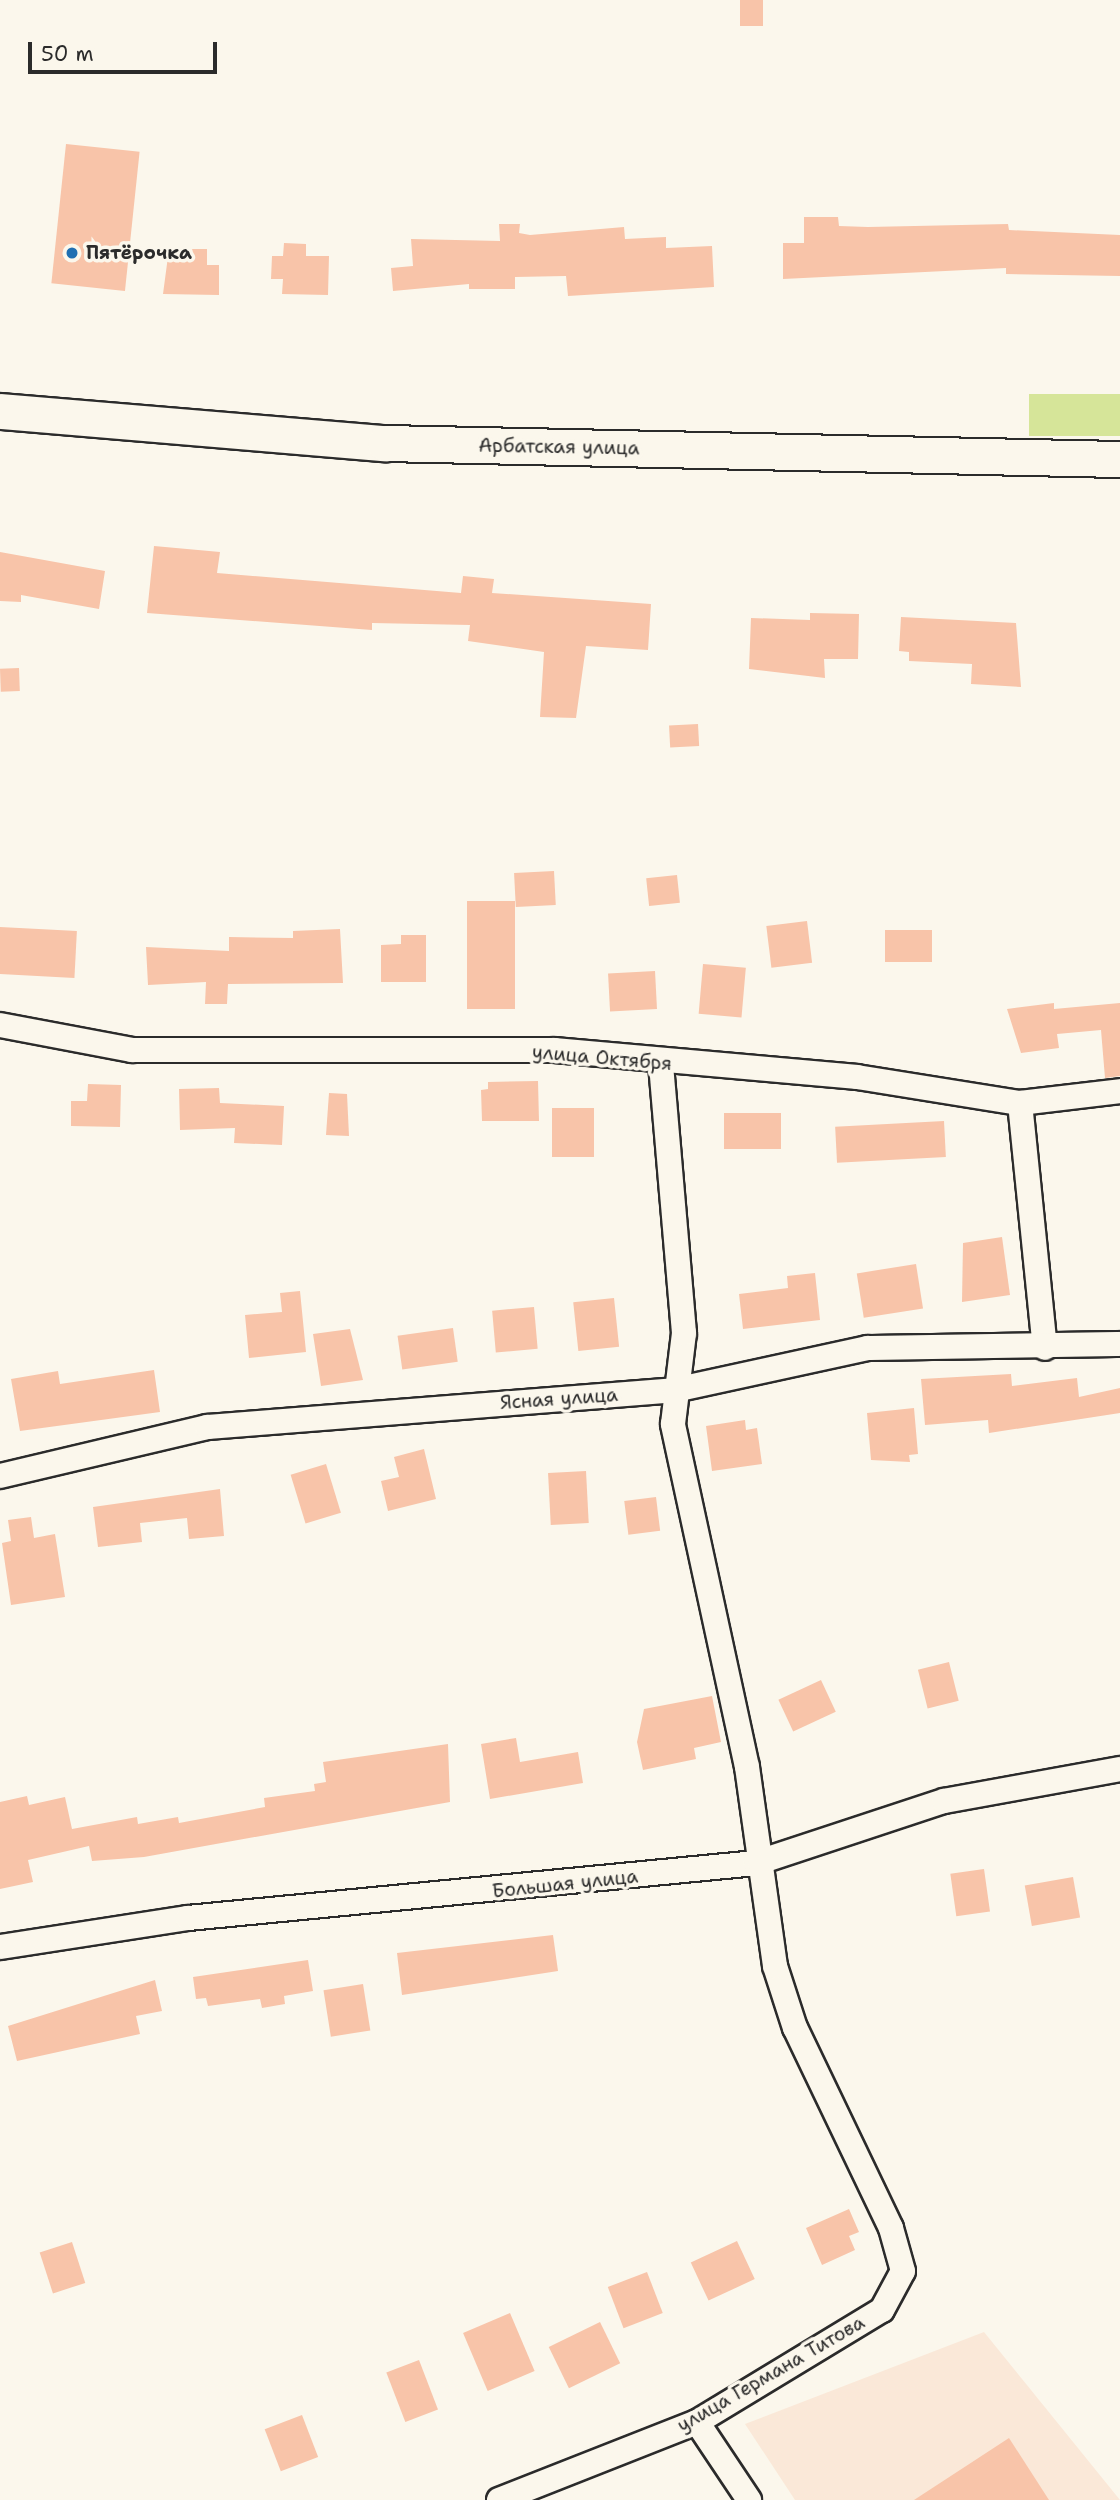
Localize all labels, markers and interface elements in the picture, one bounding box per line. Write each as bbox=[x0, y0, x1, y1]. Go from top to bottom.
scale bar bbox=[32, 28, 220, 72]
text: 50 m bbox=[41, 40, 94, 68]
place label: Пятёрочка bbox=[86, 242, 192, 264]
marker: Пятёрочка bbox=[64, 245, 80, 261]
street label: Арбатская улица bbox=[478, 434, 640, 460]
street label: улица Октября bbox=[531, 1041, 673, 1075]
street label: Ясная улица bbox=[499, 1384, 619, 1414]
street label: Большая улица bbox=[491, 1865, 639, 1903]
street label: улица Германа Титова bbox=[673, 2311, 869, 2437]

